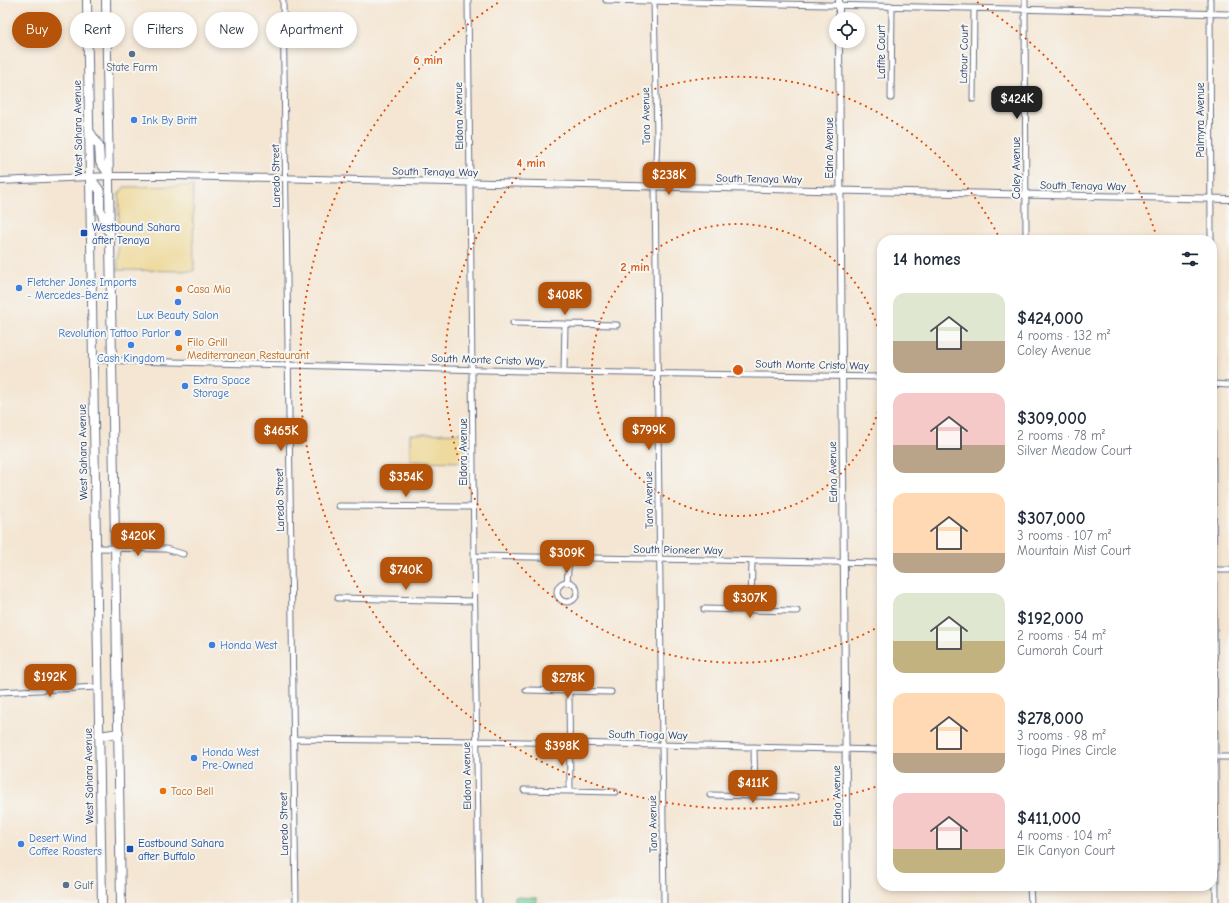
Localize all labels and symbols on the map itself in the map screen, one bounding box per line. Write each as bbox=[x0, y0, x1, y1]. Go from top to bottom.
street label: Lafite Court bbox=[875, 24, 888, 79]
street label: Latour Court bbox=[957, 24, 971, 84]
marker: State Farm bbox=[127, 49, 137, 59]
text: 6 min bbox=[413, 53, 443, 67]
place label: State Farm bbox=[106, 61, 158, 74]
street label: West Sahara Avenue bbox=[71, 79, 85, 176]
street label: Eldora Avenue bbox=[452, 82, 466, 150]
street label: Palmyra Avenue bbox=[1194, 82, 1207, 157]
pin: $424K bbox=[989, 86, 1045, 120]
street label: Tara Avenue bbox=[639, 87, 653, 145]
place label: Ink By Britt bbox=[142, 114, 198, 127]
marker: Ink By Britt bbox=[129, 115, 139, 125]
street label: Edna Avenue bbox=[823, 117, 836, 179]
street label: Coley Avenue bbox=[1010, 136, 1023, 199]
street label: Laredo Street bbox=[269, 143, 283, 208]
text: 4 min bbox=[517, 156, 545, 170]
pin: $238K bbox=[641, 162, 697, 196]
street label: South Tenaya Way bbox=[392, 165, 478, 179]
street label: South Tenaya Way bbox=[716, 172, 802, 186]
street label: South Tenaya Way bbox=[1040, 179, 1126, 193]
place label: Westbound Sahara after Tenaya bbox=[92, 221, 180, 247]
marker: Westbound Sahara after Tenaya bbox=[79, 228, 89, 238]
text: 2 min bbox=[620, 260, 650, 274]
place label: Fletcher Jones Imports - Mercedes-Benz bbox=[27, 276, 137, 302]
pin: $408K bbox=[537, 282, 593, 316]
marker: Fletcher Jones Imports - Mercedes-Benz bbox=[14, 283, 24, 293]
place label: Casa Mia bbox=[187, 283, 231, 296]
marker: Casa Mia bbox=[174, 284, 184, 294]
marker: Lux Beauty Salon bbox=[173, 297, 183, 307]
place label: Lux Beauty Salon bbox=[137, 309, 219, 322]
place label: Revolution Tattoo Parlor bbox=[59, 327, 171, 340]
marker: Revolution Tattoo Parlor bbox=[173, 328, 183, 338]
place label: Filo Grill Mediterranean Restaurant bbox=[187, 336, 310, 362]
marker: Cash Kingdom bbox=[126, 340, 136, 350]
marker: Filo Grill Mediterranean Restaurant bbox=[174, 343, 184, 353]
place label: Cash Kingdom bbox=[97, 352, 165, 365]
street label: South Monte Cristo Way bbox=[431, 352, 545, 368]
street label: South Monte Cristo Way bbox=[755, 358, 869, 372]
centre of rings bbox=[731, 363, 745, 377]
place label: Extra Space Storage bbox=[193, 374, 250, 400]
marker: Extra Space Storage bbox=[180, 381, 190, 391]
street label: West Sahara Avenue bbox=[76, 403, 90, 500]
pin: $799K bbox=[621, 417, 677, 451]
pin: $465K bbox=[253, 418, 309, 452]
street label: Eldora Avenue bbox=[457, 418, 470, 486]
street label: Edna Avenue bbox=[826, 441, 840, 503]
pin: $354K bbox=[378, 464, 434, 498]
street label: Laredo Street bbox=[273, 467, 287, 532]
street label: Tara Avenue bbox=[642, 471, 656, 529]
pin: $420K bbox=[110, 523, 166, 557]
pin: $309K bbox=[539, 540, 595, 574]
street label: South Pioneer Way bbox=[633, 543, 723, 557]
pin: $740K bbox=[378, 557, 434, 591]
pin: $307K bbox=[722, 585, 778, 619]
place label: Honda West bbox=[220, 639, 278, 652]
marker: Honda West bbox=[207, 640, 217, 650]
pin: $192K bbox=[22, 664, 78, 698]
pin: $278K bbox=[540, 665, 596, 699]
street label: West Sahara Avenue bbox=[82, 727, 96, 824]
street label: South Tioga Way bbox=[608, 728, 688, 742]
pin: $398K bbox=[534, 733, 590, 767]
street label: Eldora Avenue bbox=[460, 742, 474, 810]
place label: Honda West Pre-Owned bbox=[202, 746, 260, 772]
marker: Honda West Pre-Owned bbox=[189, 753, 199, 763]
street label: Edna Avenue bbox=[830, 765, 844, 827]
pin: $411K bbox=[725, 770, 781, 804]
place label: Taco Bell bbox=[171, 785, 213, 798]
marker: Taco Bell bbox=[158, 786, 168, 796]
street label: Laredo Street bbox=[277, 791, 291, 856]
street label: Tara Avenue bbox=[646, 795, 660, 853]
place label: Desert Wind Coffee Roasters bbox=[29, 832, 102, 858]
place label: Eastbound Sahara after Buffalo bbox=[138, 837, 224, 863]
marker: Desert Wind Coffee Roasters bbox=[16, 839, 26, 849]
marker: Eastbound Sahara after Buffalo bbox=[125, 844, 135, 854]
place label: Gulf bbox=[74, 879, 94, 892]
marker: Gulf bbox=[61, 880, 71, 890]

